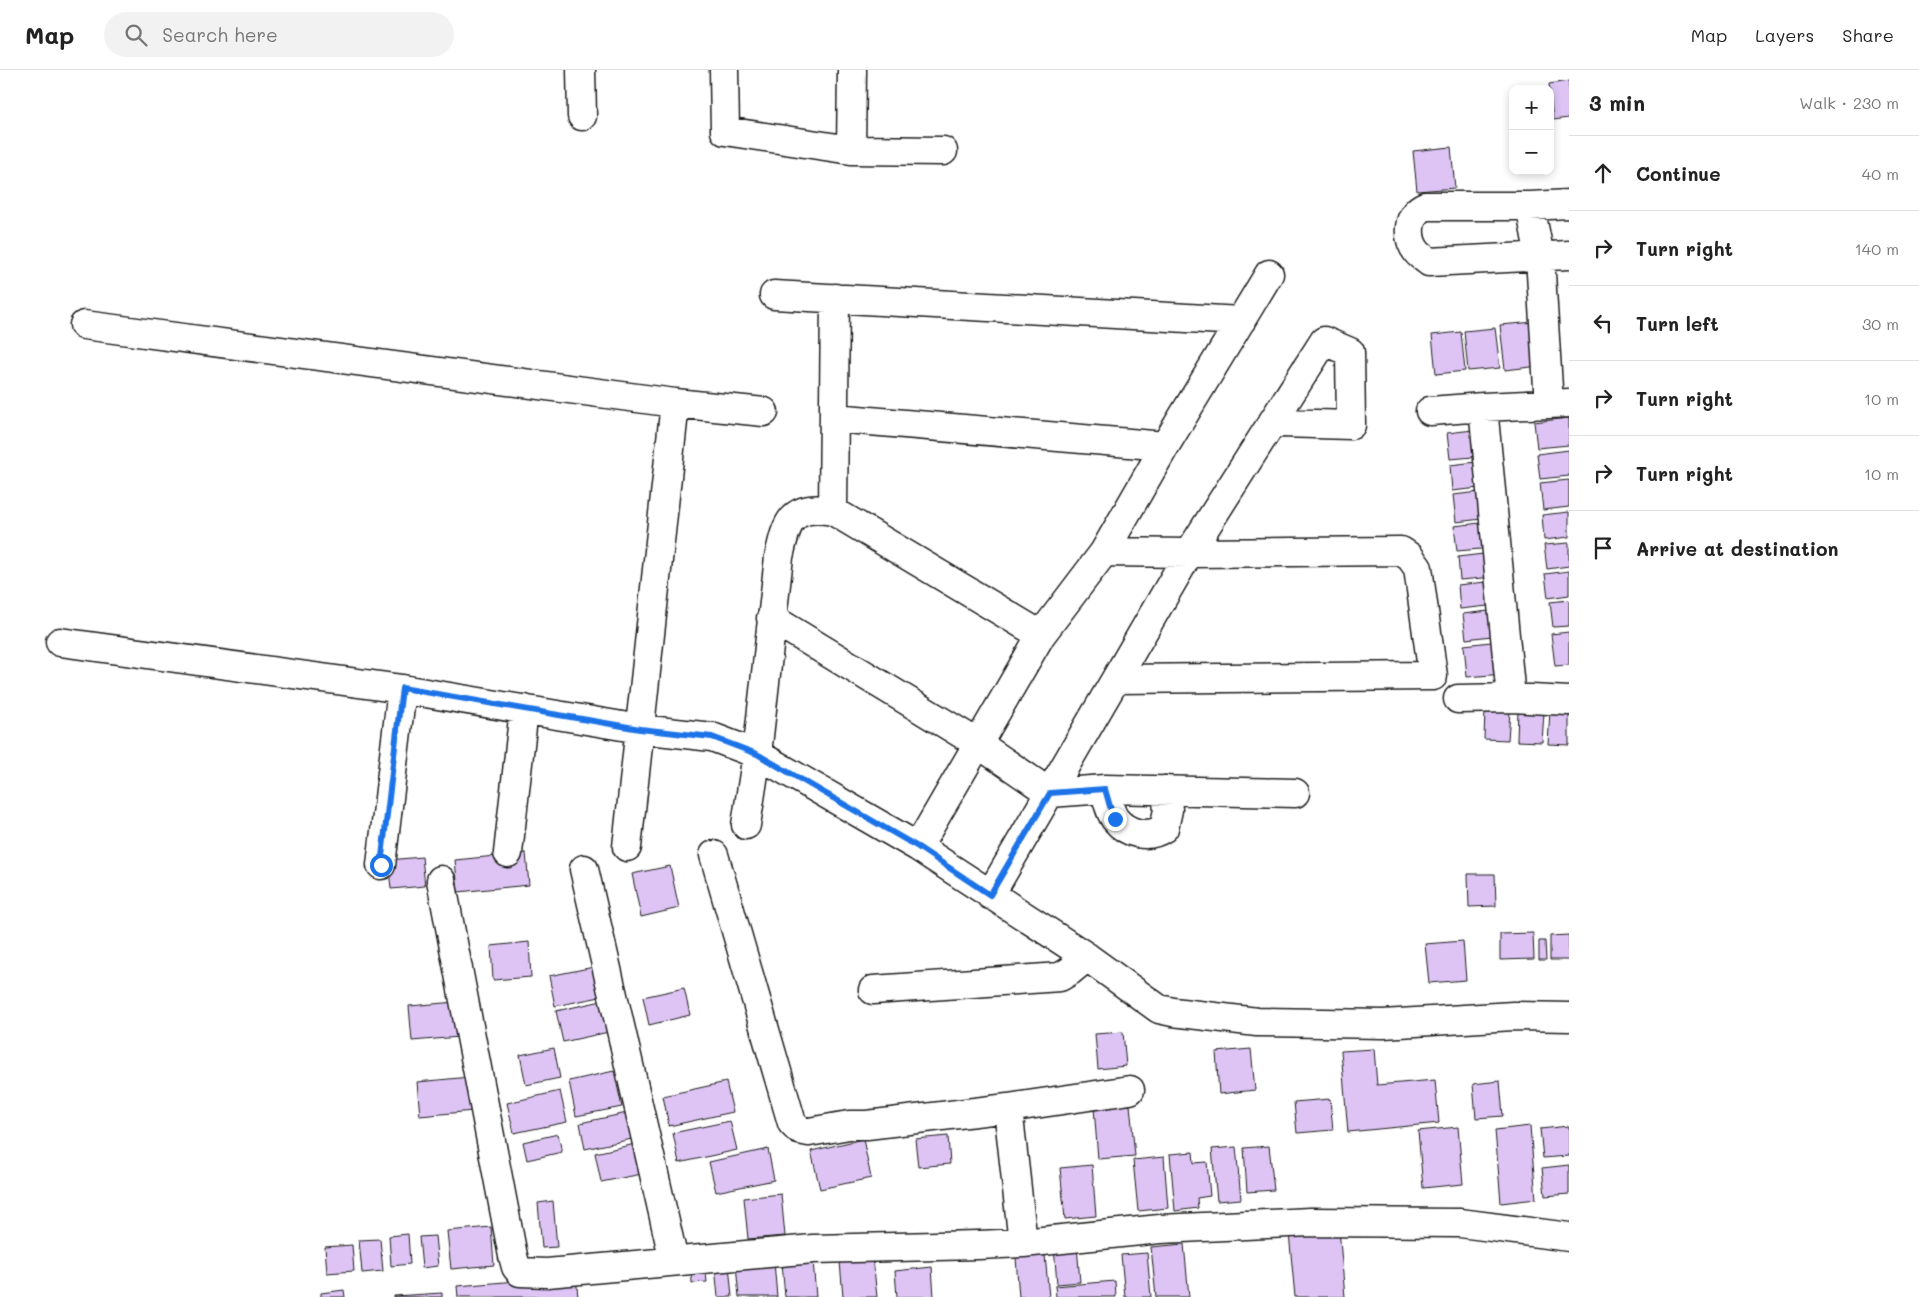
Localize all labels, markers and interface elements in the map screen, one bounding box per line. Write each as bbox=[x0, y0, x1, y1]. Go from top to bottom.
search box bbox=[104, 12, 454, 57]
text: Map bbox=[25, 19, 74, 50]
icon: search bbox=[122, 21, 150, 49]
text: Search here bbox=[162, 22, 278, 47]
text: Map bbox=[1691, 23, 1727, 47]
text: Layers bbox=[1755, 23, 1814, 47]
text: Share bbox=[1842, 23, 1894, 47]
map controls bbox=[1509, 85, 1554, 175]
button: + bbox=[1509, 85, 1554, 130]
text: 3 min bbox=[1589, 89, 1645, 116]
text: Walk · 230 m bbox=[1799, 92, 1899, 113]
button: − bbox=[1509, 130, 1554, 175]
icon: ahead bbox=[1589, 159, 1617, 187]
text: Continue bbox=[1636, 161, 1721, 186]
text: 40 m bbox=[1862, 163, 1899, 184]
icon: right bbox=[1589, 234, 1617, 262]
text: Turn right bbox=[1636, 236, 1733, 261]
text: 140 m bbox=[1855, 238, 1899, 259]
icon: left bbox=[1589, 309, 1617, 337]
text: Turn left bbox=[1636, 311, 1719, 336]
text: 30 m bbox=[1862, 313, 1899, 334]
icon: right bbox=[1589, 384, 1617, 412]
text: Turn right bbox=[1636, 386, 1733, 411]
text: 10 m bbox=[1864, 388, 1899, 409]
icon: right bbox=[1589, 459, 1617, 487]
text: Turn right bbox=[1636, 461, 1733, 486]
text: 10 m bbox=[1864, 463, 1899, 484]
icon: arrive bbox=[1589, 534, 1617, 562]
text: Arrive at destination bbox=[1636, 536, 1839, 561]
route end bbox=[1104, 808, 1127, 831]
route start bbox=[370, 854, 393, 877]

